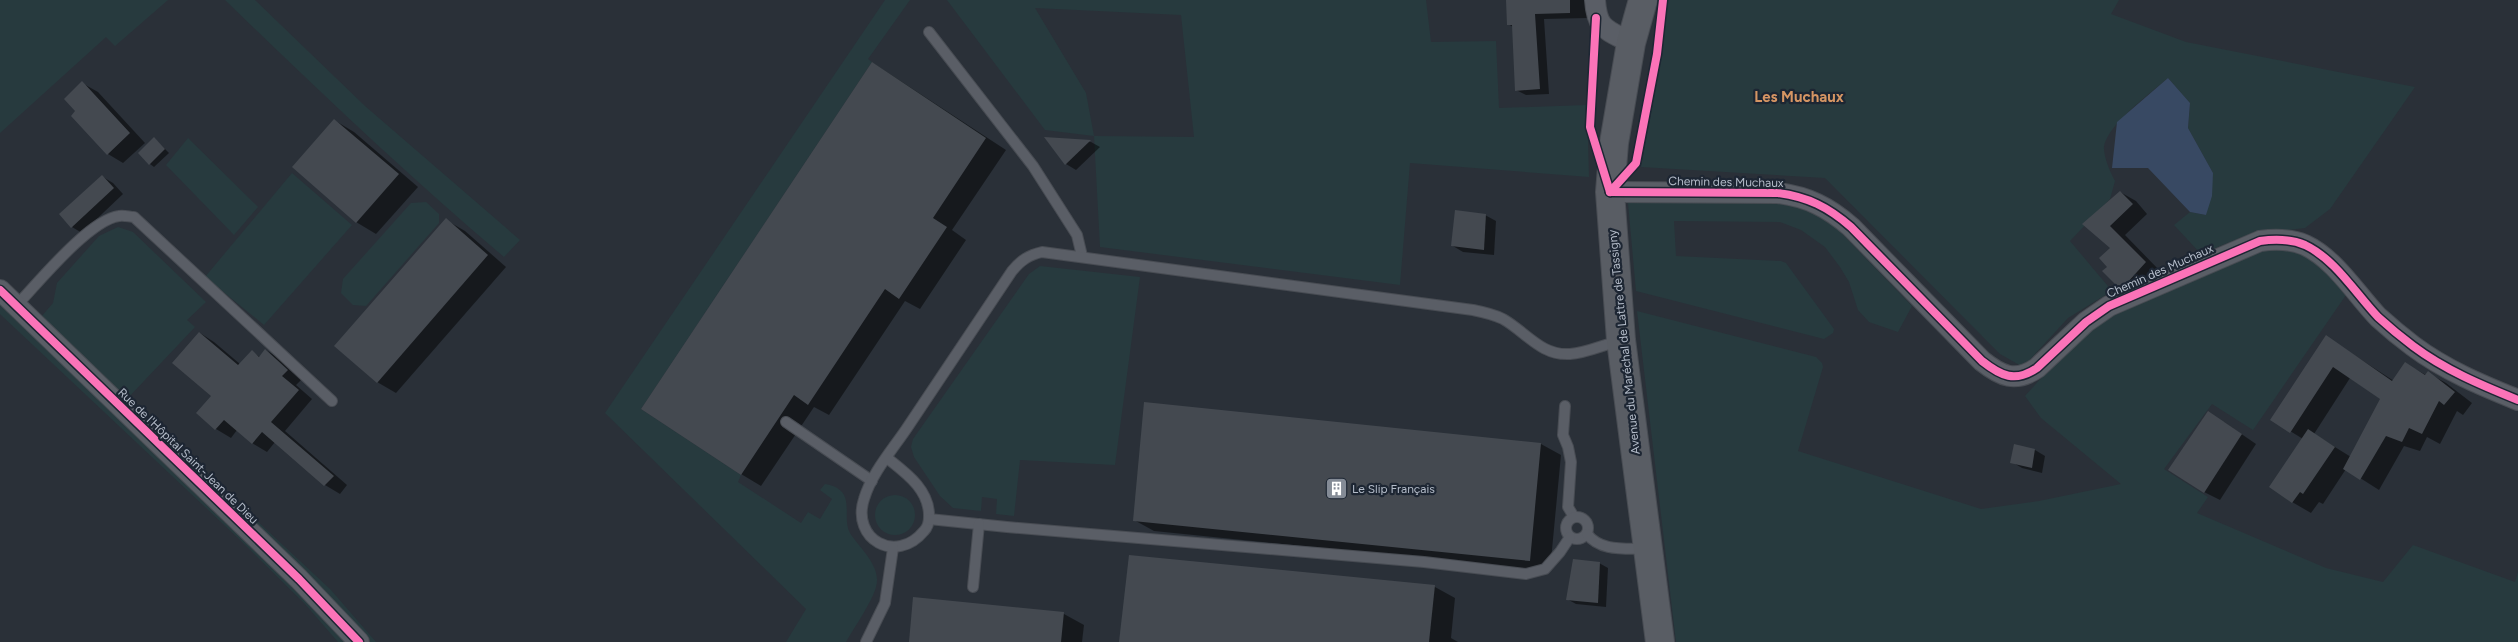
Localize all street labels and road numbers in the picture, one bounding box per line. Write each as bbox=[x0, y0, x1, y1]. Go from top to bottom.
street label: Chemin des Muchaux bbox=[1668, 174, 1784, 190]
street label: Avenue du Maréchal de Lattre de Tassigny bbox=[1605, 228, 1643, 455]
street label: Chemin des Muchaux bbox=[2105, 241, 2216, 301]
street label: Rue de l'Hôpital Saint-Jean de Dieu bbox=[115, 385, 261, 527]

